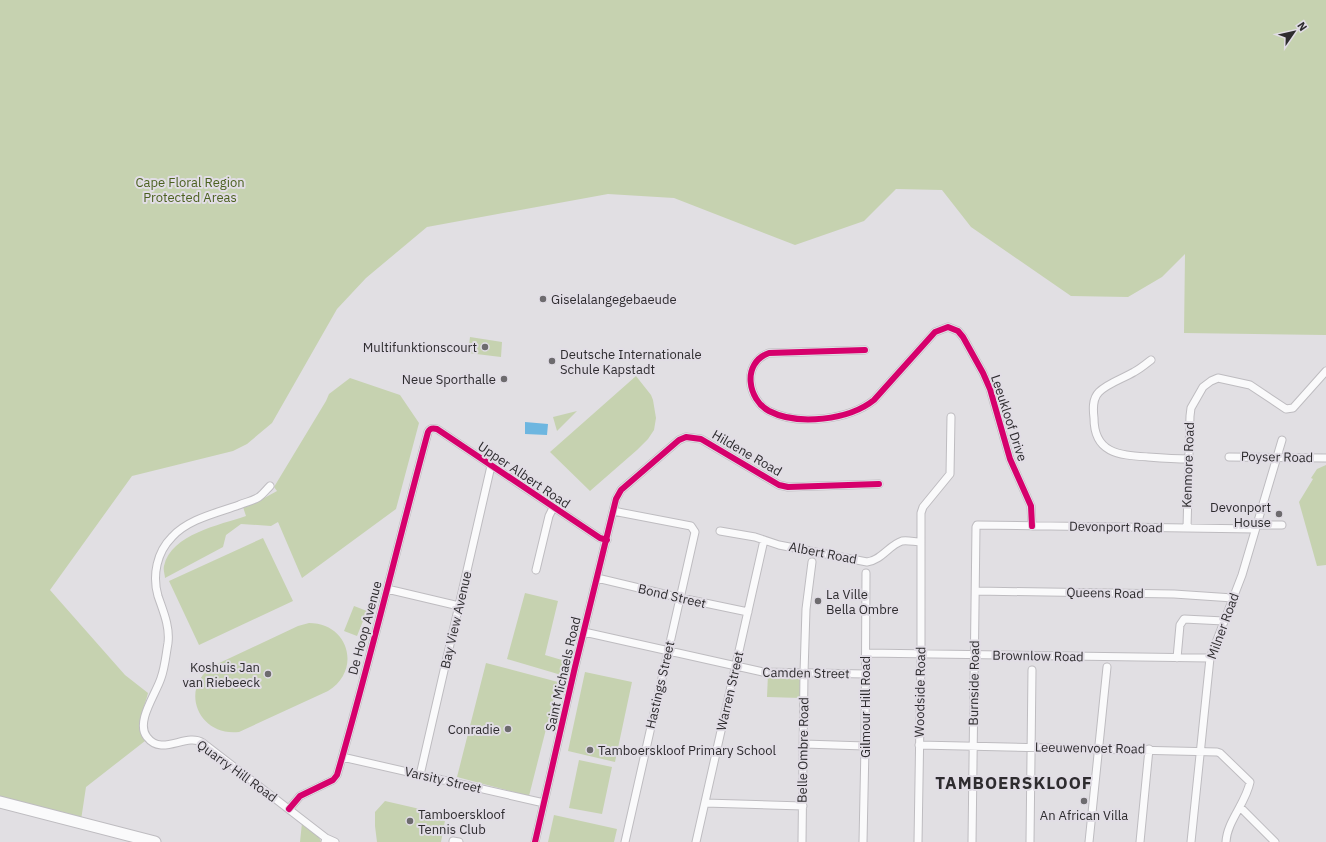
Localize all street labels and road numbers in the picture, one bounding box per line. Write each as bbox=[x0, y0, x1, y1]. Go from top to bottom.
street label: Leeukloof Drive bbox=[987, 372, 1031, 464]
street label: Kenmore Road bbox=[1178, 422, 1198, 508]
street label: Hildene Road bbox=[709, 426, 785, 480]
street label: Upper Albert Road bbox=[475, 438, 573, 512]
street label: Poyser Road bbox=[1241, 448, 1313, 466]
street label: Devonport Road bbox=[1069, 518, 1163, 536]
street label: Albert Road bbox=[788, 538, 858, 568]
street label: Bay View Avenue bbox=[437, 570, 475, 670]
street label: De Hoop Avenue bbox=[344, 579, 386, 677]
street label: Bond Street bbox=[636, 580, 708, 612]
street label: Queens Road bbox=[1066, 584, 1144, 602]
street label: Milner Road bbox=[1203, 590, 1243, 662]
street label: Saint Michaels Road bbox=[542, 615, 584, 733]
street label: Hastings Street bbox=[642, 639, 678, 731]
street label: Burnside Road bbox=[965, 640, 983, 726]
street label: Woodside Road bbox=[911, 647, 929, 737]
street label: Brownlow Road bbox=[992, 647, 1084, 665]
street label: Warren Street bbox=[713, 650, 747, 732]
street label: Gilmour Hill Road bbox=[857, 656, 874, 758]
street label: Camden Street bbox=[762, 664, 850, 682]
street label: Belle Ombre Road bbox=[794, 697, 812, 803]
street label: Quarry Hill Road bbox=[194, 736, 280, 806]
street label: Leeuwenvoet Road bbox=[1035, 739, 1145, 757]
street label: Varsity Street bbox=[403, 763, 483, 797]

